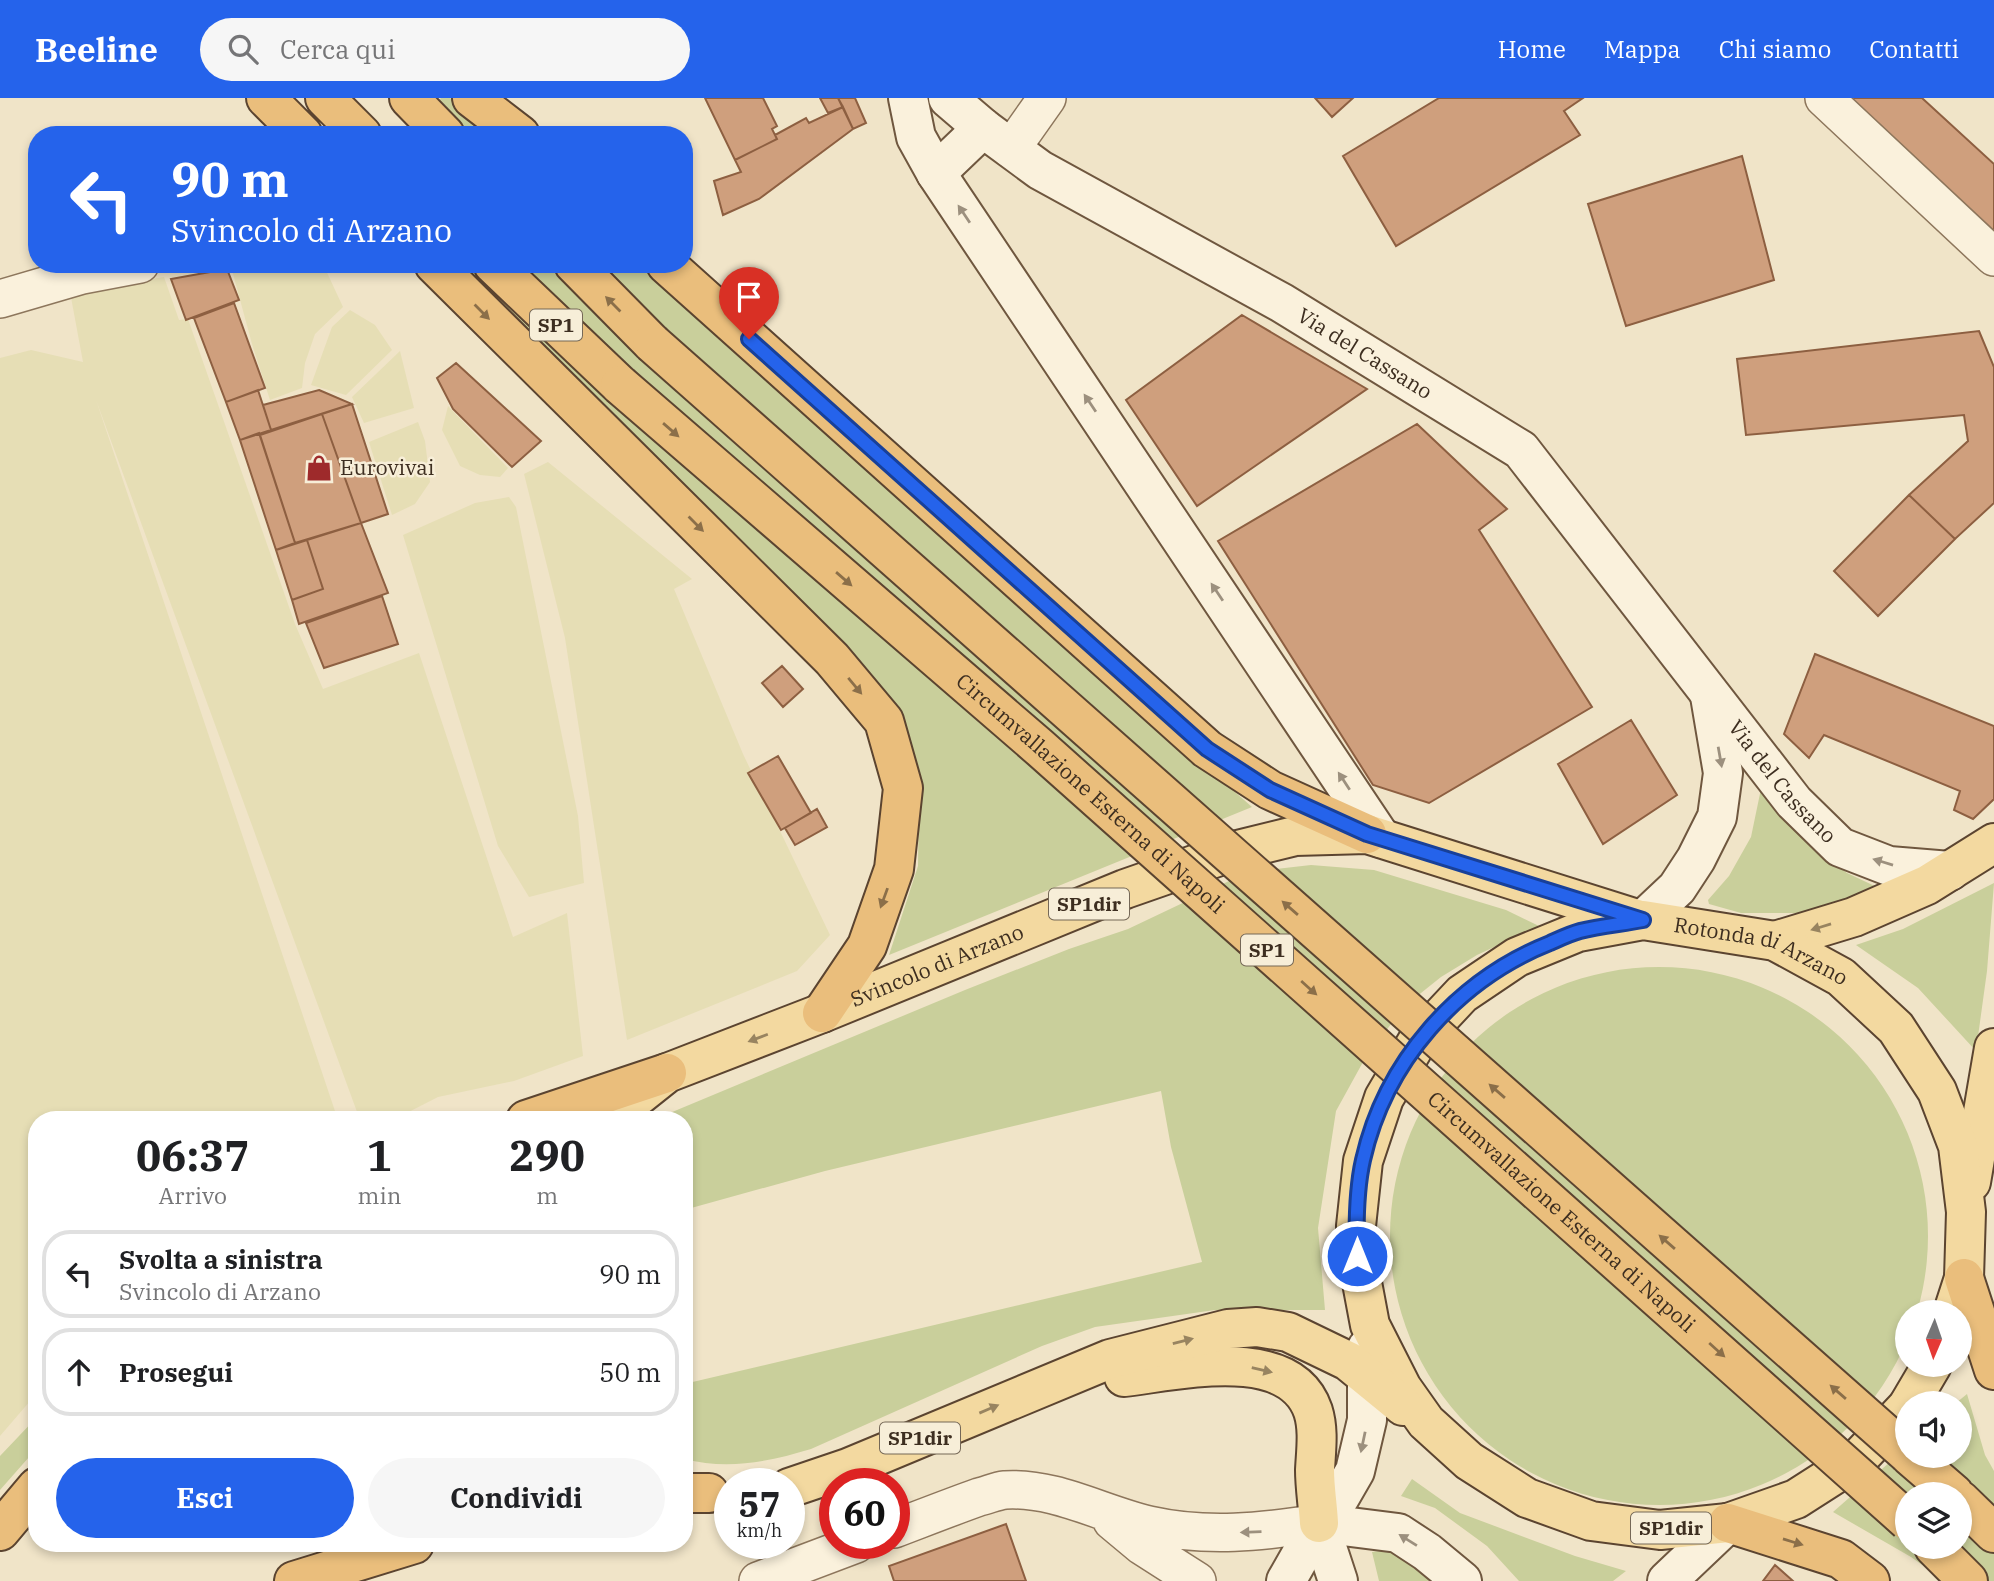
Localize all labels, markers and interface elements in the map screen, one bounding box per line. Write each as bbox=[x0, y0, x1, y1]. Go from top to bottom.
search box bbox=[200, 18, 690, 81]
text: Beeline bbox=[35, 28, 158, 71]
icon: search bbox=[224, 30, 262, 68]
text: Cerca qui bbox=[280, 32, 395, 66]
text: Home bbox=[1498, 33, 1566, 65]
text: Mappa bbox=[1604, 33, 1681, 65]
text: Chi siamo bbox=[1719, 33, 1831, 65]
text: Contatti bbox=[1869, 33, 1959, 65]
text: 90 m bbox=[171, 147, 289, 210]
icon: left bbox=[56, 154, 147, 245]
one-way arrow bbox=[958, 205, 971, 224]
text: Svincolo di Arzano bbox=[171, 209, 452, 251]
pin bbox=[719, 267, 779, 339]
icon: arrive bbox=[730, 278, 768, 316]
one-way arrow bbox=[605, 296, 622, 312]
street label: Via del Cassano bbox=[1292, 301, 1438, 405]
one-way arrow bbox=[473, 304, 490, 320]
road number: SP1 bbox=[530, 310, 582, 341]
one-way arrow bbox=[1084, 394, 1097, 413]
one-way arrow bbox=[663, 422, 680, 437]
shop icon: Eurovivai bbox=[304, 453, 334, 483]
place label: Eurovivai bbox=[340, 453, 434, 481]
one-way arrow bbox=[688, 516, 704, 532]
one-way arrow bbox=[835, 571, 853, 587]
one-way arrow bbox=[1211, 583, 1224, 602]
street label: Circumvallazione Esterna di Napoli bbox=[951, 667, 1231, 919]
one-way arrow bbox=[847, 678, 862, 695]
street label: Via del Cassano bbox=[1722, 714, 1843, 849]
one-way arrow bbox=[1715, 746, 1726, 768]
one-way arrow bbox=[1337, 772, 1350, 791]
one-way arrow bbox=[1872, 857, 1893, 867]
one-way arrow bbox=[878, 888, 889, 909]
road number: SP1dir bbox=[1049, 888, 1129, 919]
one-way arrow bbox=[1281, 901, 1298, 916]
street label: Rotonda di Arzano bbox=[1672, 910, 1853, 991]
street label: Svincolo di Arzano bbox=[846, 917, 1027, 1013]
one-way arrow bbox=[1810, 922, 1831, 933]
road number: SP1 bbox=[1241, 934, 1293, 965]
one-way arrow bbox=[1300, 980, 1318, 996]
one-way arrow bbox=[748, 1032, 769, 1043]
one-way arrow bbox=[1488, 1083, 1506, 1099]
street label: Circumvallazione Esterna di Napoli bbox=[1422, 1085, 1702, 1338]
text: 06:37 bbox=[136, 1128, 250, 1183]
text: 1 bbox=[367, 1128, 392, 1183]
text: 290 bbox=[509, 1128, 585, 1183]
text: Arrivo bbox=[159, 1180, 227, 1210]
text: min bbox=[358, 1180, 401, 1210]
text: m bbox=[536, 1180, 558, 1210]
position arrow bbox=[1320, 1219, 1394, 1293]
one-way arrow bbox=[1659, 1234, 1676, 1250]
text: Svolta a sinistra bbox=[119, 1242, 323, 1276]
icon: left bbox=[60, 1255, 98, 1293]
text: 90 m bbox=[599, 1257, 661, 1291]
text: Svincolo di Arzano bbox=[119, 1276, 321, 1306]
north arrow bbox=[1895, 1300, 1972, 1377]
map controls bbox=[1895, 1300, 1972, 1559]
one-way arrow bbox=[1172, 1335, 1194, 1346]
one-way arrow bbox=[1708, 1342, 1726, 1358]
icon: ahead bbox=[60, 1353, 98, 1391]
text: Prosegui bbox=[119, 1355, 233, 1389]
text: 50 m bbox=[599, 1355, 661, 1389]
one-way arrow bbox=[1251, 1365, 1273, 1376]
one-way arrow bbox=[1829, 1384, 1847, 1400]
button: sound bbox=[1895, 1391, 1972, 1468]
one-way arrow bbox=[979, 1403, 1000, 1414]
road number: SP1dir bbox=[880, 1422, 960, 1454]
one-way arrow bbox=[1357, 1431, 1368, 1453]
button: Esci bbox=[56, 1458, 354, 1538]
button: Condividi bbox=[368, 1458, 665, 1538]
speed limit sign: 60 bbox=[819, 1468, 910, 1559]
text: 57 bbox=[738, 1481, 781, 1527]
button: layers bbox=[1895, 1482, 1972, 1559]
road number: SP1dir bbox=[1631, 1512, 1711, 1544]
text: km/h bbox=[737, 1519, 782, 1542]
one-way arrow bbox=[1240, 1527, 1262, 1538]
one-way arrow bbox=[1398, 1533, 1418, 1546]
one-way arrow bbox=[1783, 1538, 1804, 1548]

